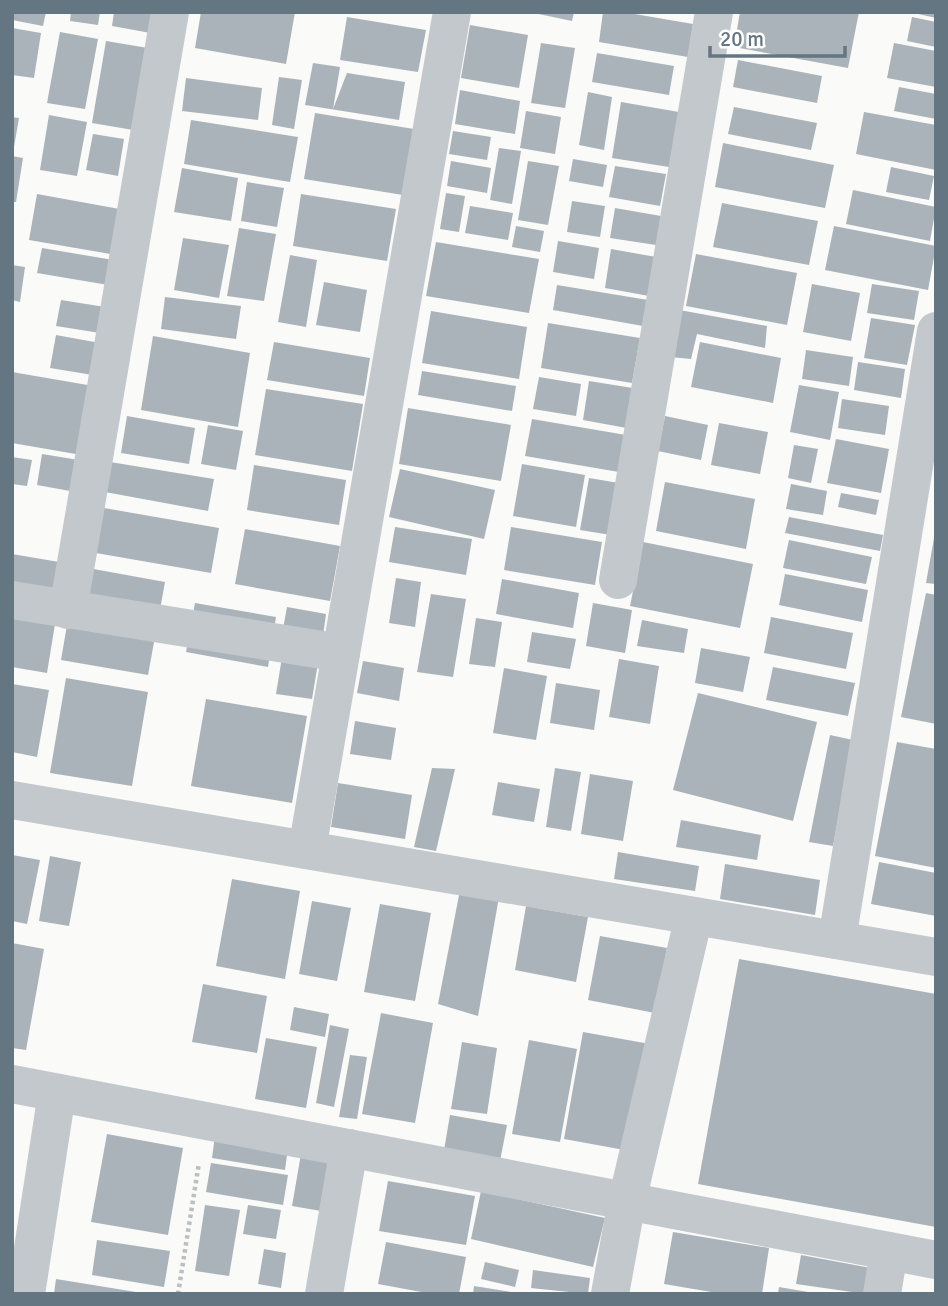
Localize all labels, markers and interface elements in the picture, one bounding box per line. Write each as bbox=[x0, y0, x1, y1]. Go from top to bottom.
scale bar bbox=[710, 14, 845, 58]
text: 20 m bbox=[720, 26, 764, 52]

